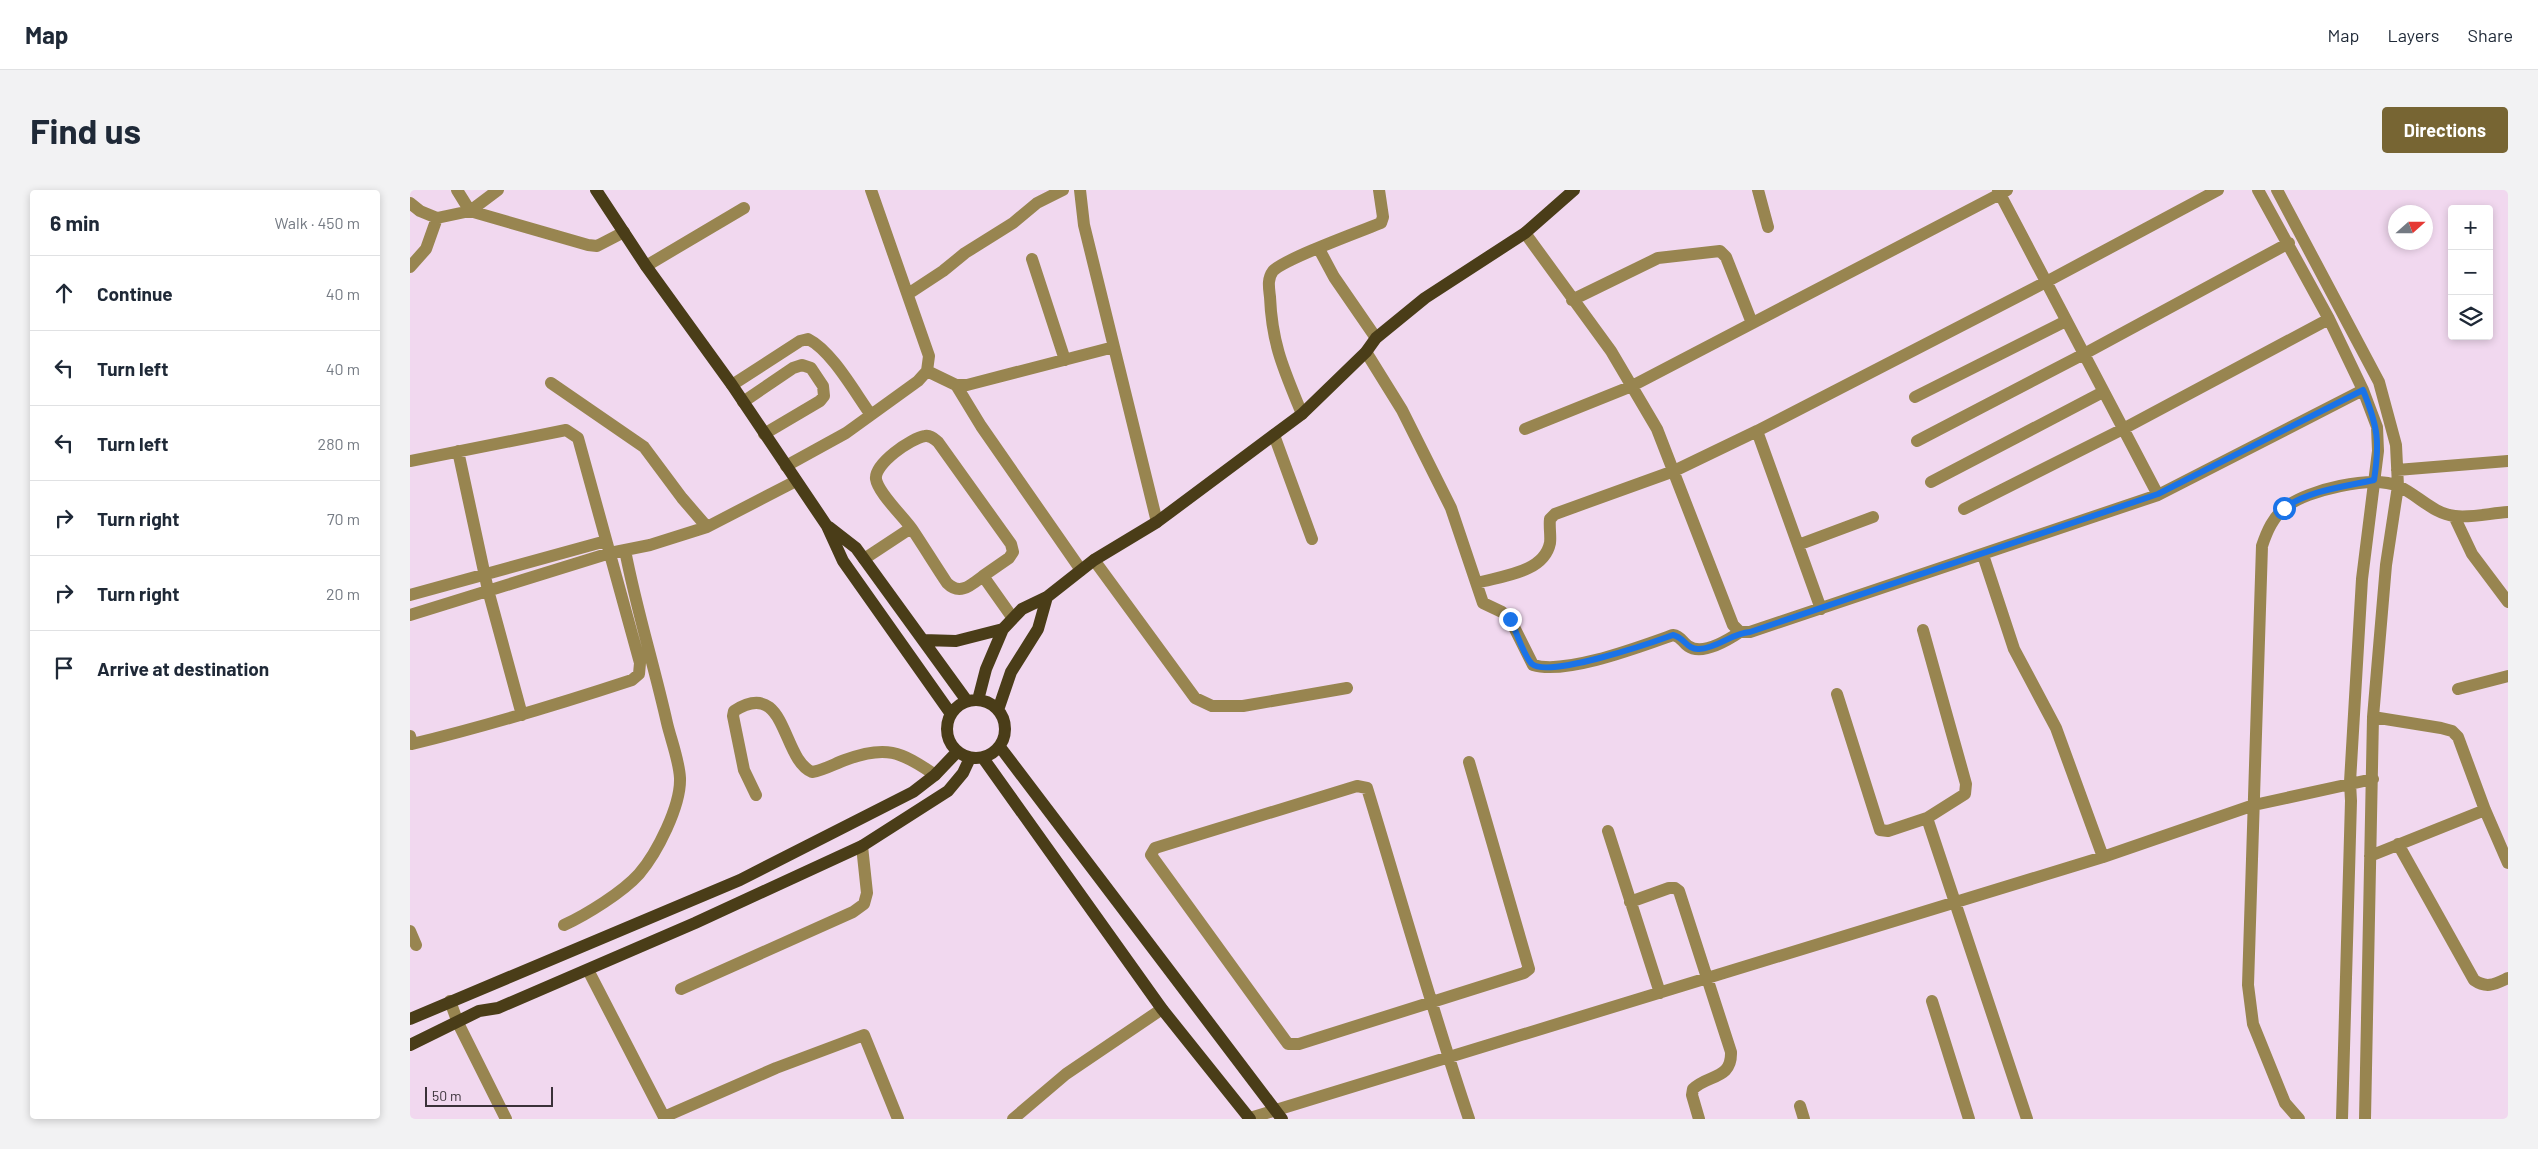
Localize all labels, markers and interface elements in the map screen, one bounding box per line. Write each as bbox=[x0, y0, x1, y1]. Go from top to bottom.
text: Map bbox=[25, 20, 68, 49]
text: Map bbox=[2327, 24, 2359, 46]
text: Layers bbox=[2387, 24, 2440, 46]
text: Share bbox=[2468, 24, 2513, 46]
button: Directions bbox=[2382, 107, 2508, 153]
text: Find us bbox=[30, 109, 141, 151]
north arrow bbox=[2388, 205, 2433, 250]
map controls bbox=[2448, 205, 2493, 340]
button: + bbox=[2448, 205, 2493, 250]
text: 6 min bbox=[50, 210, 100, 235]
text: Walk · 450 m bbox=[275, 213, 360, 232]
button: − bbox=[2448, 250, 2493, 295]
icon: ahead bbox=[50, 279, 78, 307]
text: Continue bbox=[97, 282, 173, 305]
text: 40 m bbox=[326, 284, 360, 303]
button: layers bbox=[2448, 295, 2493, 340]
icon: left bbox=[50, 354, 78, 382]
text: Turn left bbox=[97, 357, 168, 380]
text: 40 m bbox=[326, 359, 360, 378]
icon: left bbox=[50, 429, 78, 457]
text: Turn left bbox=[97, 432, 168, 455]
text: 280 m bbox=[318, 434, 360, 453]
route start bbox=[2273, 497, 2296, 520]
icon: right bbox=[50, 504, 78, 532]
text: Turn right bbox=[97, 507, 179, 530]
text: 70 m bbox=[327, 509, 360, 528]
icon: right bbox=[50, 579, 78, 607]
text: Turn right bbox=[97, 582, 179, 605]
text: 20 m bbox=[326, 584, 360, 603]
route end bbox=[1499, 608, 1522, 631]
icon: arrive bbox=[50, 654, 78, 682]
text: Arrive at destination bbox=[97, 657, 269, 680]
scale bar bbox=[425, 1084, 552, 1107]
text: 50 m bbox=[432, 1087, 461, 1104]

